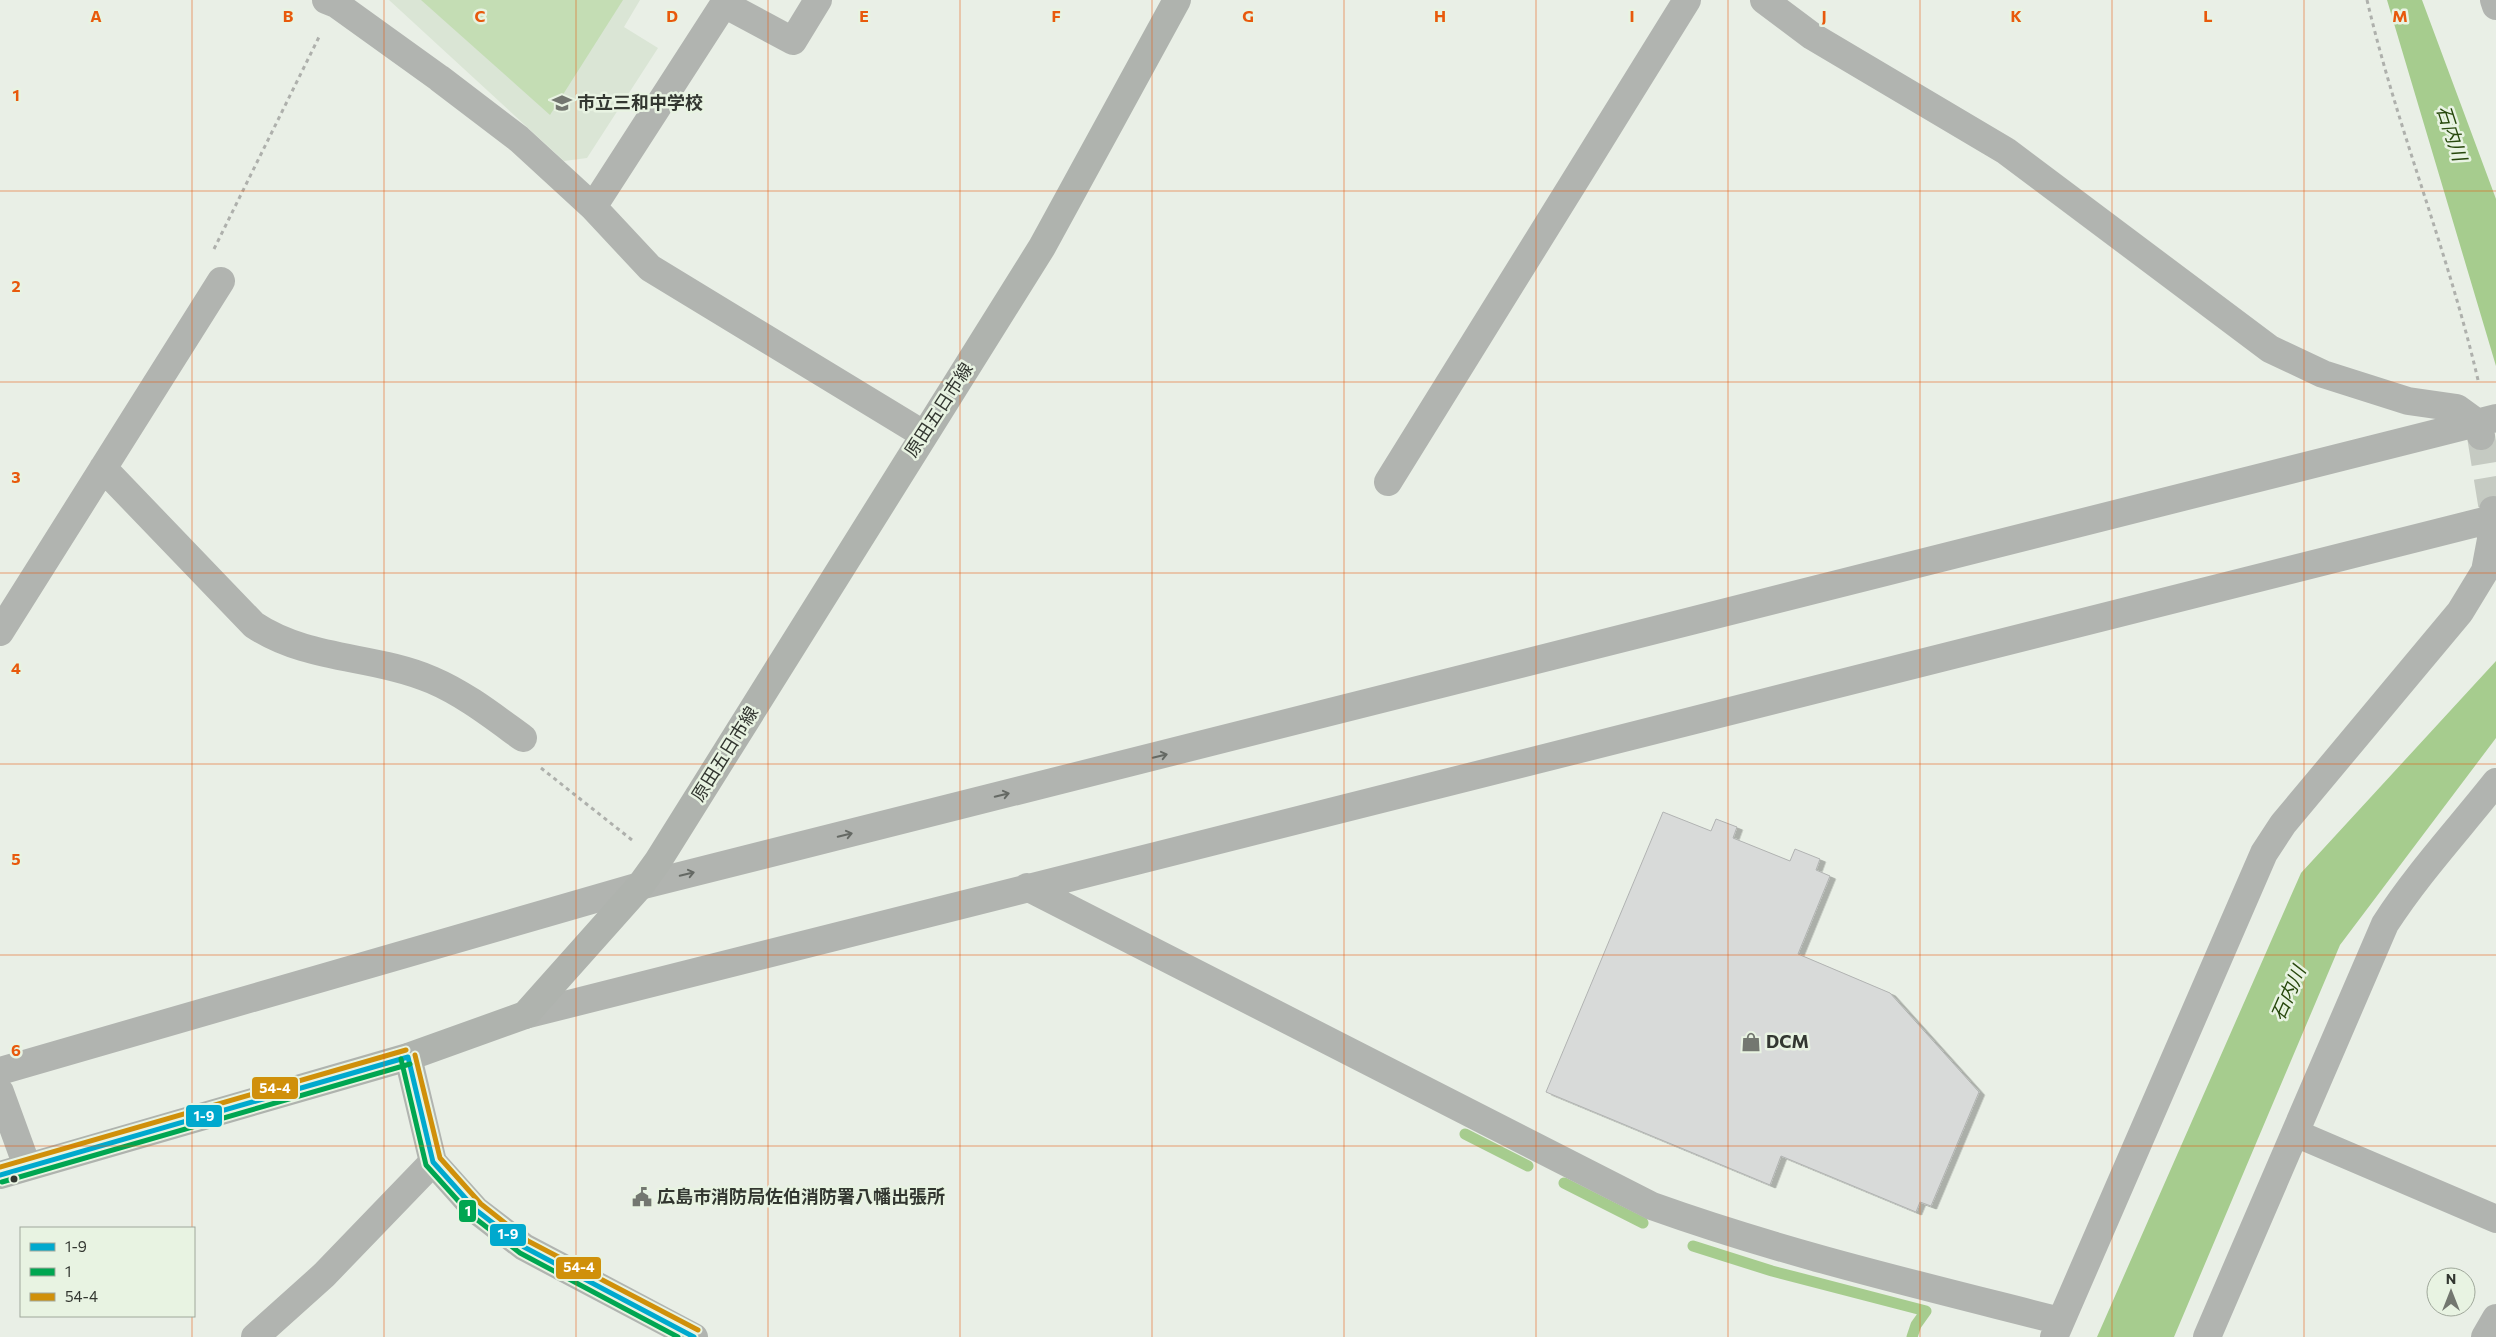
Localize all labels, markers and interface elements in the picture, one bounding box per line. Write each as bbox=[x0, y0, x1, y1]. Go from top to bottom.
text: A bbox=[90, 6, 102, 25]
text: B bbox=[283, 6, 294, 25]
text: C bbox=[475, 6, 486, 25]
text: D bbox=[666, 6, 678, 25]
text: E bbox=[859, 6, 869, 25]
text: F bbox=[1051, 6, 1061, 25]
text: G bbox=[1242, 6, 1254, 25]
text: H bbox=[1434, 6, 1446, 25]
text: I bbox=[1629, 6, 1635, 25]
text: J bbox=[1821, 6, 1827, 25]
text: K bbox=[2010, 6, 2022, 25]
text: L bbox=[2203, 6, 2213, 25]
text: M bbox=[2392, 6, 2408, 25]
text: 1 bbox=[12, 85, 20, 104]
place label: 市立三和中学校 bbox=[577, 91, 703, 113]
school or university icon: 市立三和中学校 bbox=[551, 92, 573, 114]
water label: 石内川 bbox=[2433, 102, 2473, 165]
text: 2 bbox=[11, 276, 21, 295]
street label: 原田五日市線 bbox=[900, 358, 977, 461]
text: 3 bbox=[11, 467, 21, 486]
text: 4 bbox=[11, 658, 21, 677]
street label: 原田五日市線 bbox=[686, 702, 762, 805]
one-way arrow bbox=[1152, 750, 1168, 760]
one-way arrow bbox=[994, 790, 1010, 799]
one-way arrow bbox=[836, 830, 852, 839]
text: 5 bbox=[11, 849, 21, 868]
one-way arrow bbox=[679, 869, 695, 879]
water label: 石内川 bbox=[2265, 960, 2310, 1024]
place label: DCM bbox=[1766, 1030, 1809, 1052]
shop icon: DCM bbox=[1740, 1031, 1762, 1053]
text: 6 bbox=[11, 1040, 21, 1059]
line badge: 54-4 bbox=[251, 1076, 299, 1100]
text: 54-4 bbox=[259, 1079, 291, 1096]
line badge: 1-9 bbox=[185, 1104, 223, 1128]
text: 1-9 bbox=[194, 1107, 215, 1124]
unlabelled marker bbox=[9, 1174, 19, 1184]
place label: 広島市消防局佐伯消防署八幡出張所 bbox=[657, 1185, 945, 1207]
public building icon: 広島市消防局佐伯消防署八幡出張所 bbox=[631, 1186, 653, 1208]
line badge: 1 bbox=[458, 1199, 477, 1223]
text: 1 bbox=[465, 1202, 471, 1219]
line badge: 1-9 bbox=[489, 1223, 527, 1247]
text: 1-9 bbox=[498, 1225, 519, 1242]
legend bbox=[20, 1227, 195, 1317]
text: 1-9 bbox=[65, 1237, 87, 1255]
line badge: 54-4 bbox=[555, 1256, 602, 1280]
text: 54-4 bbox=[563, 1258, 595, 1275]
text: 1 bbox=[65, 1262, 71, 1280]
north arrow bbox=[2426, 1267, 2476, 1317]
text: N bbox=[2446, 1270, 2456, 1287]
text: 54-4 bbox=[65, 1287, 98, 1305]

